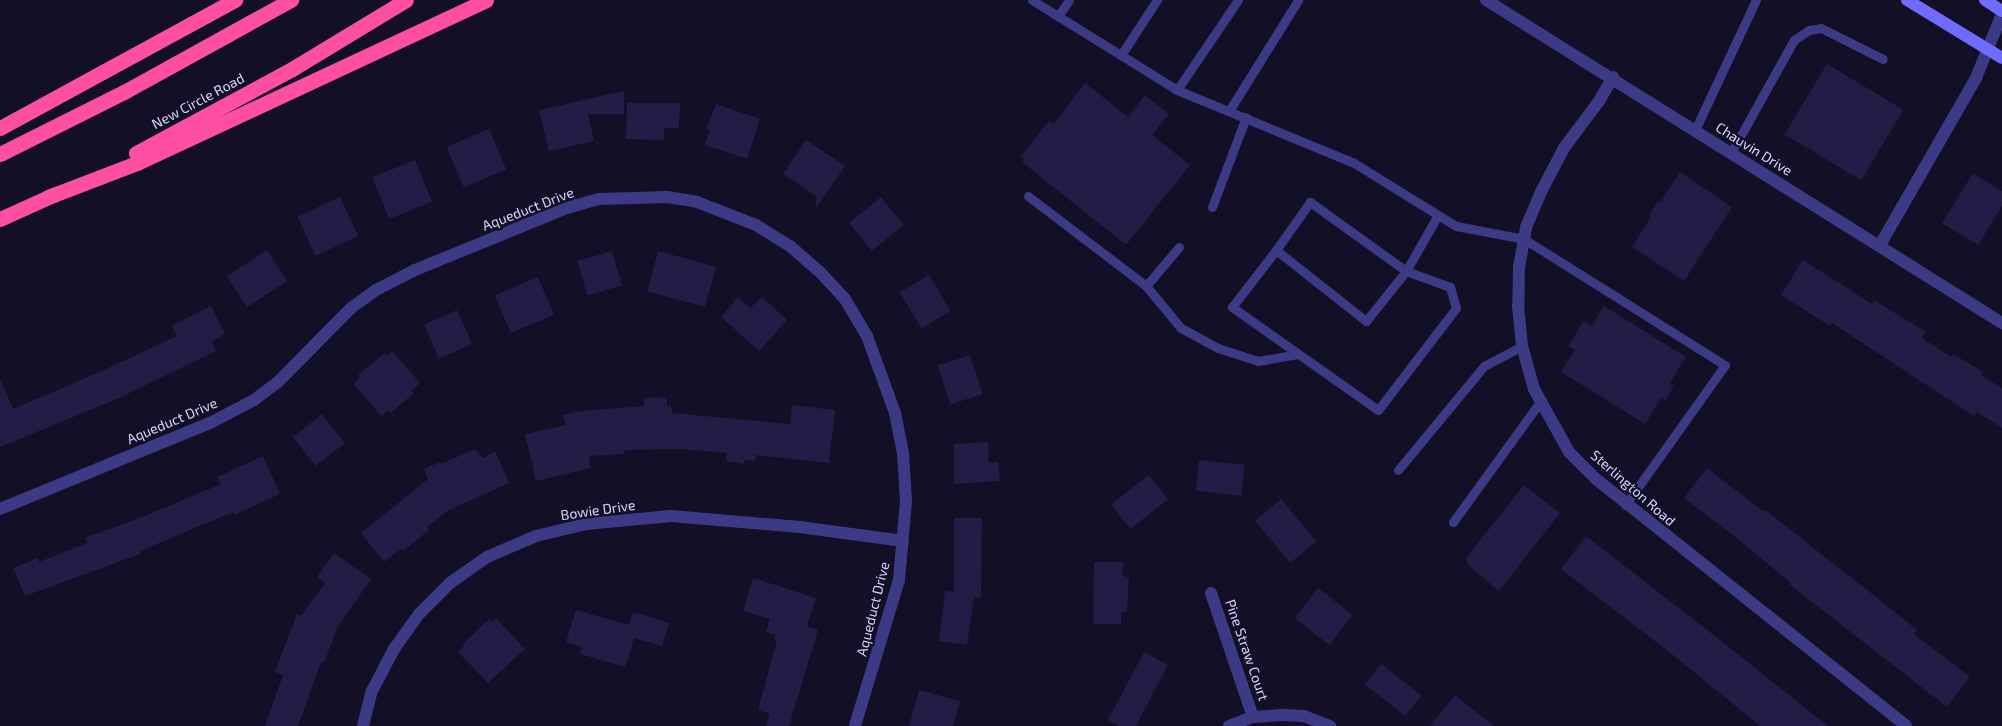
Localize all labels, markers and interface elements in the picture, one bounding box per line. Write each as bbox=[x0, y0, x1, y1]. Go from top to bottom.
street label: New Circle Road bbox=[149, 69, 247, 133]
street label: Chauvin Drive bbox=[1713, 119, 1795, 179]
street label: Aqueduct Drive bbox=[480, 184, 576, 234]
street label: Aqueduct Drive bbox=[124, 394, 220, 448]
street label: Sterlington Road bbox=[1587, 447, 1679, 529]
street label: Bowie Drive bbox=[559, 496, 637, 524]
street label: Aqueduct Drive bbox=[853, 560, 893, 658]
street label: Pine Straw Court bbox=[1222, 597, 1272, 703]

